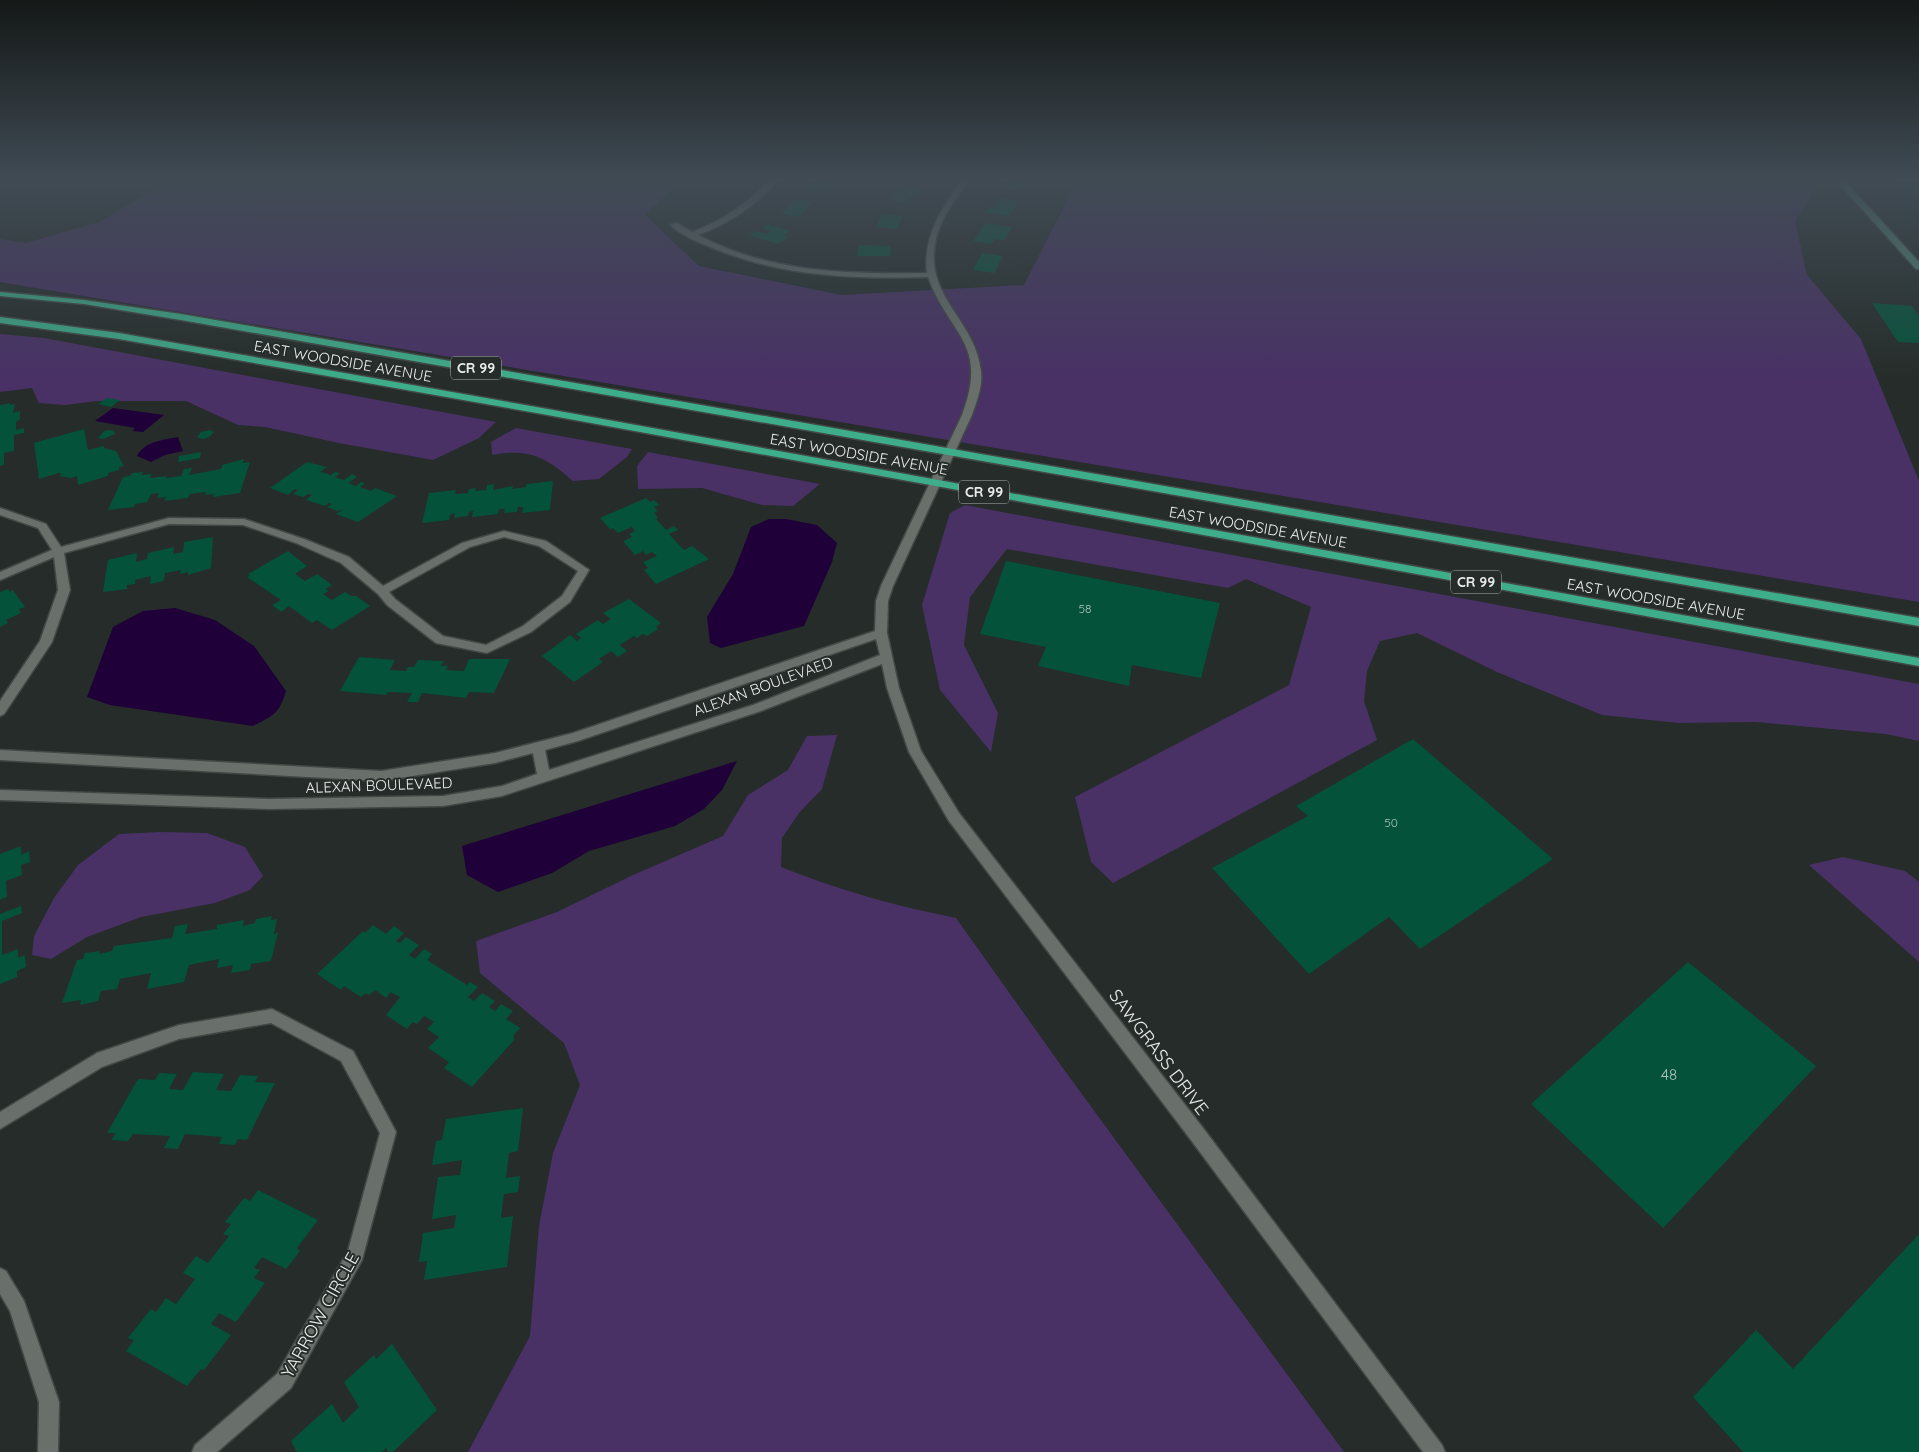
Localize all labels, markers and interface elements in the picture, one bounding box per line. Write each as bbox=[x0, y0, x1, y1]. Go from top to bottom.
street label: EAST WOODSIDE AVENUE bbox=[252, 336, 434, 386]
road number: CR 99 bbox=[451, 356, 501, 379]
street label: EAST WOODSIDE AVENUE bbox=[768, 429, 950, 479]
road number: CR 99 bbox=[959, 481, 1009, 504]
street label: EAST WOODSIDE AVENUE bbox=[1167, 502, 1349, 552]
road number: CR 99 bbox=[1451, 570, 1501, 594]
street label: EAST WOODSIDE AVENUE bbox=[1565, 574, 1747, 624]
house number: 58 bbox=[1078, 601, 1092, 616]
street label: ALEXAN BOULEVAED bbox=[691, 652, 835, 720]
street label: ALEXAN BOULEVAED bbox=[305, 773, 453, 797]
house number: 50 bbox=[1384, 815, 1398, 830]
street label: SAWGRASS DRIVE bbox=[1104, 984, 1214, 1120]
house number: 48 bbox=[1661, 1065, 1677, 1084]
street label: YARROW CIRCLE bbox=[276, 1248, 364, 1382]

